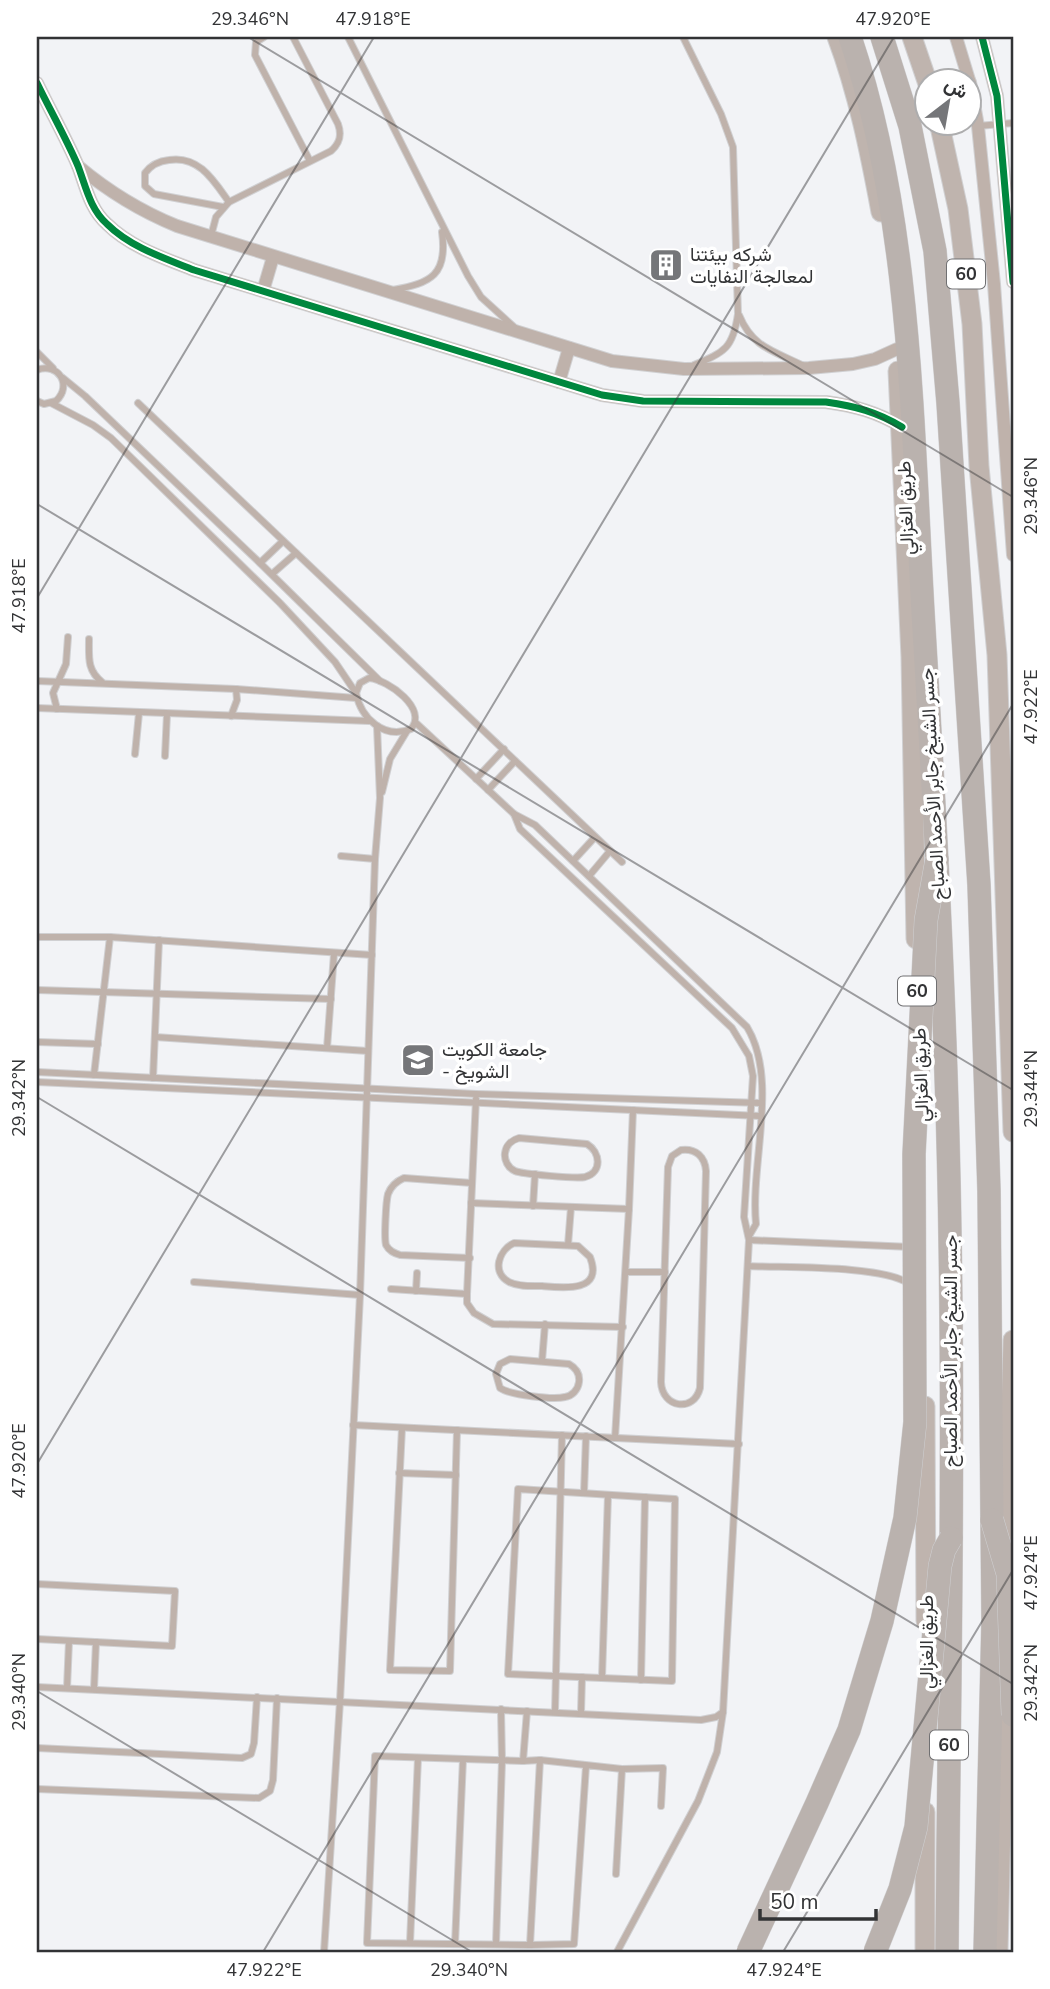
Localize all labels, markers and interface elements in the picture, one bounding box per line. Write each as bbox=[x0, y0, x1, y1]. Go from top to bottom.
text: 29.346°N bbox=[211, 7, 289, 31]
text: 47.918°E bbox=[335, 7, 411, 31]
text: 47.920°E bbox=[855, 7, 931, 31]
north arrow bbox=[914, 66, 984, 136]
text: ش bbox=[940, 71, 973, 105]
place label: شركه بيئتنا لمعالجة النفايات bbox=[690, 242, 814, 290]
building icon: شركه بيئتنا لمعالجة النفايات bbox=[647, 246, 685, 284]
road number: 60 bbox=[947, 260, 985, 288]
text: 29.346°N bbox=[1019, 457, 1043, 535]
street label: طريق الغزالي bbox=[891, 460, 923, 555]
text: 47.918°E bbox=[7, 558, 31, 634]
street label: جسر الشيخ جابر الأحمد الصباح bbox=[914, 667, 952, 901]
text: 47.922°E bbox=[1019, 669, 1043, 745]
road number: 60 bbox=[898, 976, 936, 1006]
street label: طريق الغزالي bbox=[906, 1027, 938, 1122]
place label: جامعة الكويت - الشويخ bbox=[442, 1037, 547, 1085]
school or university icon: جامعة الكويت - الشويخ bbox=[399, 1041, 437, 1079]
text: 29.344°N bbox=[1019, 1050, 1043, 1128]
text: 29.342°N bbox=[7, 1059, 31, 1137]
street label: جسر الشيخ جابر الأحمد الصباح bbox=[938, 1235, 964, 1467]
text: 47.920°E bbox=[7, 1423, 31, 1499]
text: 47.924°E bbox=[1019, 1535, 1043, 1611]
street label: طريق الغزالي bbox=[914, 1595, 942, 1689]
text: 29.342°N bbox=[1019, 1644, 1043, 1722]
text: 29.340°N bbox=[7, 1653, 31, 1731]
road number: 60 bbox=[930, 1730, 968, 1760]
scale bar bbox=[760, 1877, 875, 1921]
text: 50 m bbox=[770, 1888, 819, 1916]
text: 47.922°E bbox=[226, 1958, 302, 1982]
text: 29.340°N bbox=[430, 1958, 508, 1982]
text: 47.924°E bbox=[746, 1958, 822, 1982]

